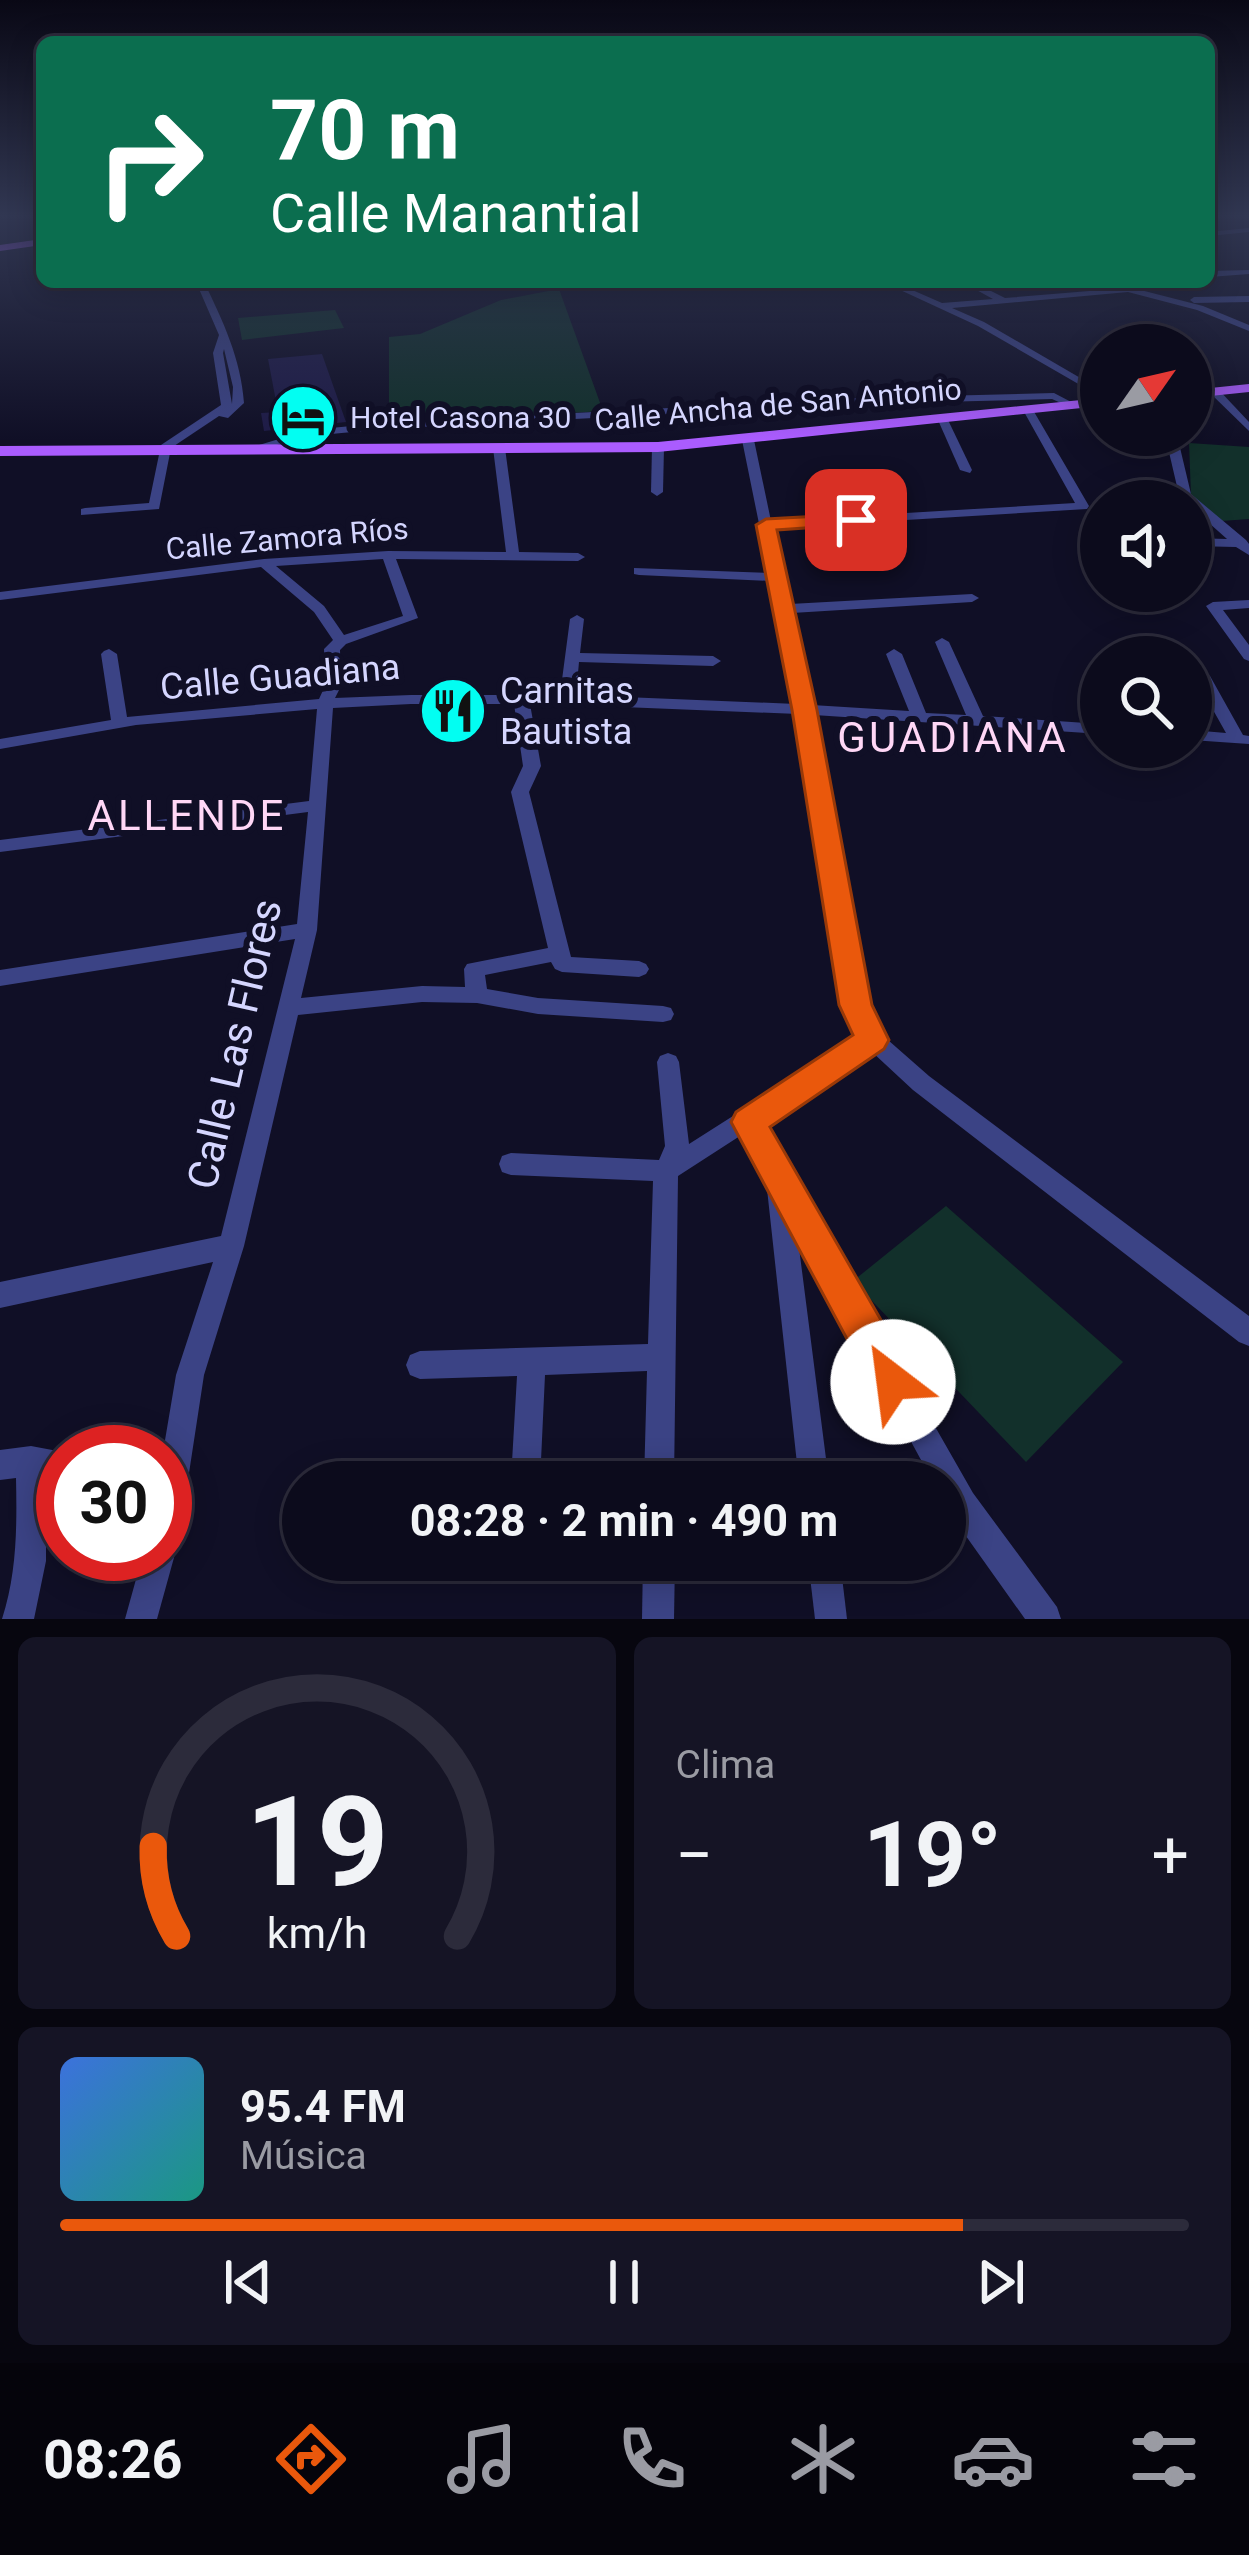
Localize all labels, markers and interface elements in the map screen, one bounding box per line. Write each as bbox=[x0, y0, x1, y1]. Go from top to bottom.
text: 70 m bbox=[270, 81, 460, 180]
icon: right bbox=[72, 84, 228, 240]
text: Calle Manantial bbox=[270, 182, 642, 245]
north arrow bbox=[1080, 324, 1212, 456]
map controls bbox=[1080, 324, 1212, 768]
street label: Calle Ancha de San Antonio bbox=[593, 371, 963, 438]
hotel icon: Hotel Casona 30 bbox=[268, 383, 338, 453]
place label: Hotel Casona 30 bbox=[350, 400, 571, 435]
pin bbox=[805, 469, 907, 571]
button: sound bbox=[1080, 480, 1212, 612]
icon: arrive bbox=[823, 487, 889, 553]
street label: Calle Zamora Ríos bbox=[164, 510, 410, 567]
button: search bbox=[1080, 636, 1212, 768]
street label: Calle Guadiana bbox=[158, 646, 402, 708]
place label: Carnitas Bautista bbox=[500, 670, 634, 753]
restaurant icon: Carnitas Bautista bbox=[418, 676, 488, 746]
district label: GUADIANA bbox=[837, 713, 1069, 762]
district label: ALLENDE bbox=[88, 791, 286, 840]
street label: Calle Las Flores bbox=[177, 894, 292, 1194]
position arrow bbox=[830, 1319, 956, 1445]
speed limit sign: 30 bbox=[36, 1425, 192, 1581]
text: 08:28 · 2 min · 490 m bbox=[410, 1494, 838, 1547]
text: Clima bbox=[676, 1742, 775, 1788]
text: 19 bbox=[245, 1769, 388, 1915]
text: 19° bbox=[863, 1803, 1002, 1908]
text: − bbox=[676, 1817, 713, 1894]
text: + bbox=[1152, 1817, 1189, 1894]
text: km/h bbox=[266, 1908, 367, 1958]
text: 95.4 FM bbox=[240, 2080, 406, 2133]
text: Música bbox=[240, 2133, 367, 2179]
icon: previous bbox=[215, 2249, 281, 2315]
icon: pause bbox=[591, 2249, 657, 2315]
icon: next bbox=[968, 2249, 1034, 2315]
icon: directions bbox=[269, 2417, 353, 2501]
icon: music bbox=[440, 2417, 524, 2501]
icon: phone bbox=[610, 2417, 694, 2501]
icon: climate bbox=[781, 2417, 865, 2501]
icon: car bbox=[951, 2417, 1035, 2501]
icon: filters bbox=[1122, 2417, 1206, 2501]
text: 08:26 bbox=[43, 2428, 182, 2491]

